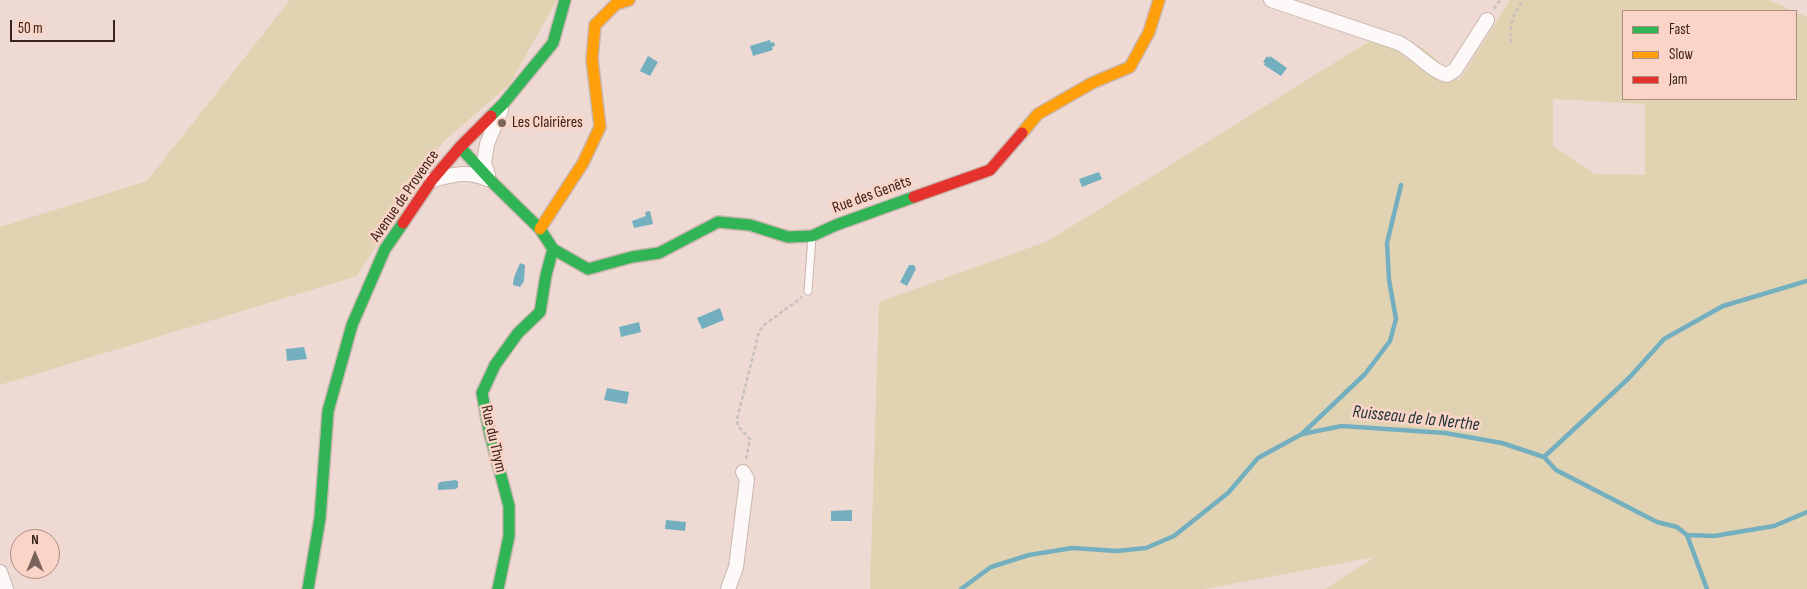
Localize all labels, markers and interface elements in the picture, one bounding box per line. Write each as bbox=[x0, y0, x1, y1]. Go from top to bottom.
scale bar bbox=[12, 10, 118, 42]
legend bbox=[1622, 10, 1797, 100]
text: 50 m bbox=[18, 19, 43, 38]
text: Fast bbox=[1669, 20, 1690, 39]
text: Slow bbox=[1669, 45, 1693, 64]
text: Jam bbox=[1669, 70, 1687, 89]
place label: Les Clairières bbox=[512, 113, 583, 133]
marker: Les Clairières bbox=[496, 117, 508, 129]
street label: Avenue de Provence bbox=[366, 147, 444, 245]
street label: Rue des Genêts bbox=[830, 172, 914, 218]
water label: Ruisseau de la Nerthe bbox=[1351, 402, 1481, 436]
street label: Rue du Thym bbox=[476, 403, 510, 475]
north arrow bbox=[10, 529, 60, 579]
text: N bbox=[31, 531, 39, 548]

